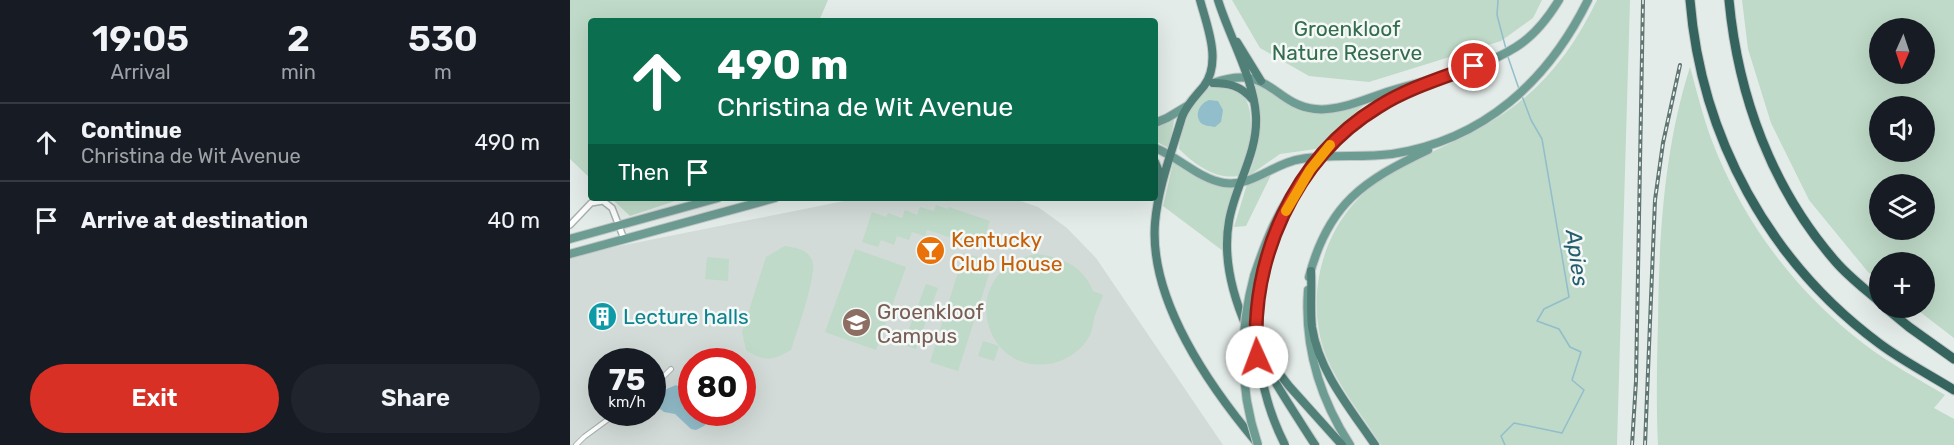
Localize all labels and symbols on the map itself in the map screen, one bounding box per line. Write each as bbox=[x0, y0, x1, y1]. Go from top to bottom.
park label: Groenkloof Nature Reserve bbox=[1272, 16, 1422, 65]
north arrow bbox=[1869, 18, 1935, 84]
pin bbox=[1448, 40, 1499, 91]
place label: Kentucky Club House bbox=[951, 227, 1063, 276]
water label: Apies bbox=[1560, 227, 1594, 288]
bar icon: Kentucky Club House bbox=[914, 235, 946, 267]
place label: Groenkloof Campus bbox=[877, 299, 984, 348]
building icon: Lecture halls bbox=[586, 300, 618, 332]
place label: Lecture halls bbox=[623, 304, 749, 329]
school or university icon: Groenkloof Campus bbox=[840, 307, 872, 339]
position arrow bbox=[1225, 325, 1289, 389]
speed limit sign: 80 bbox=[678, 348, 756, 426]

